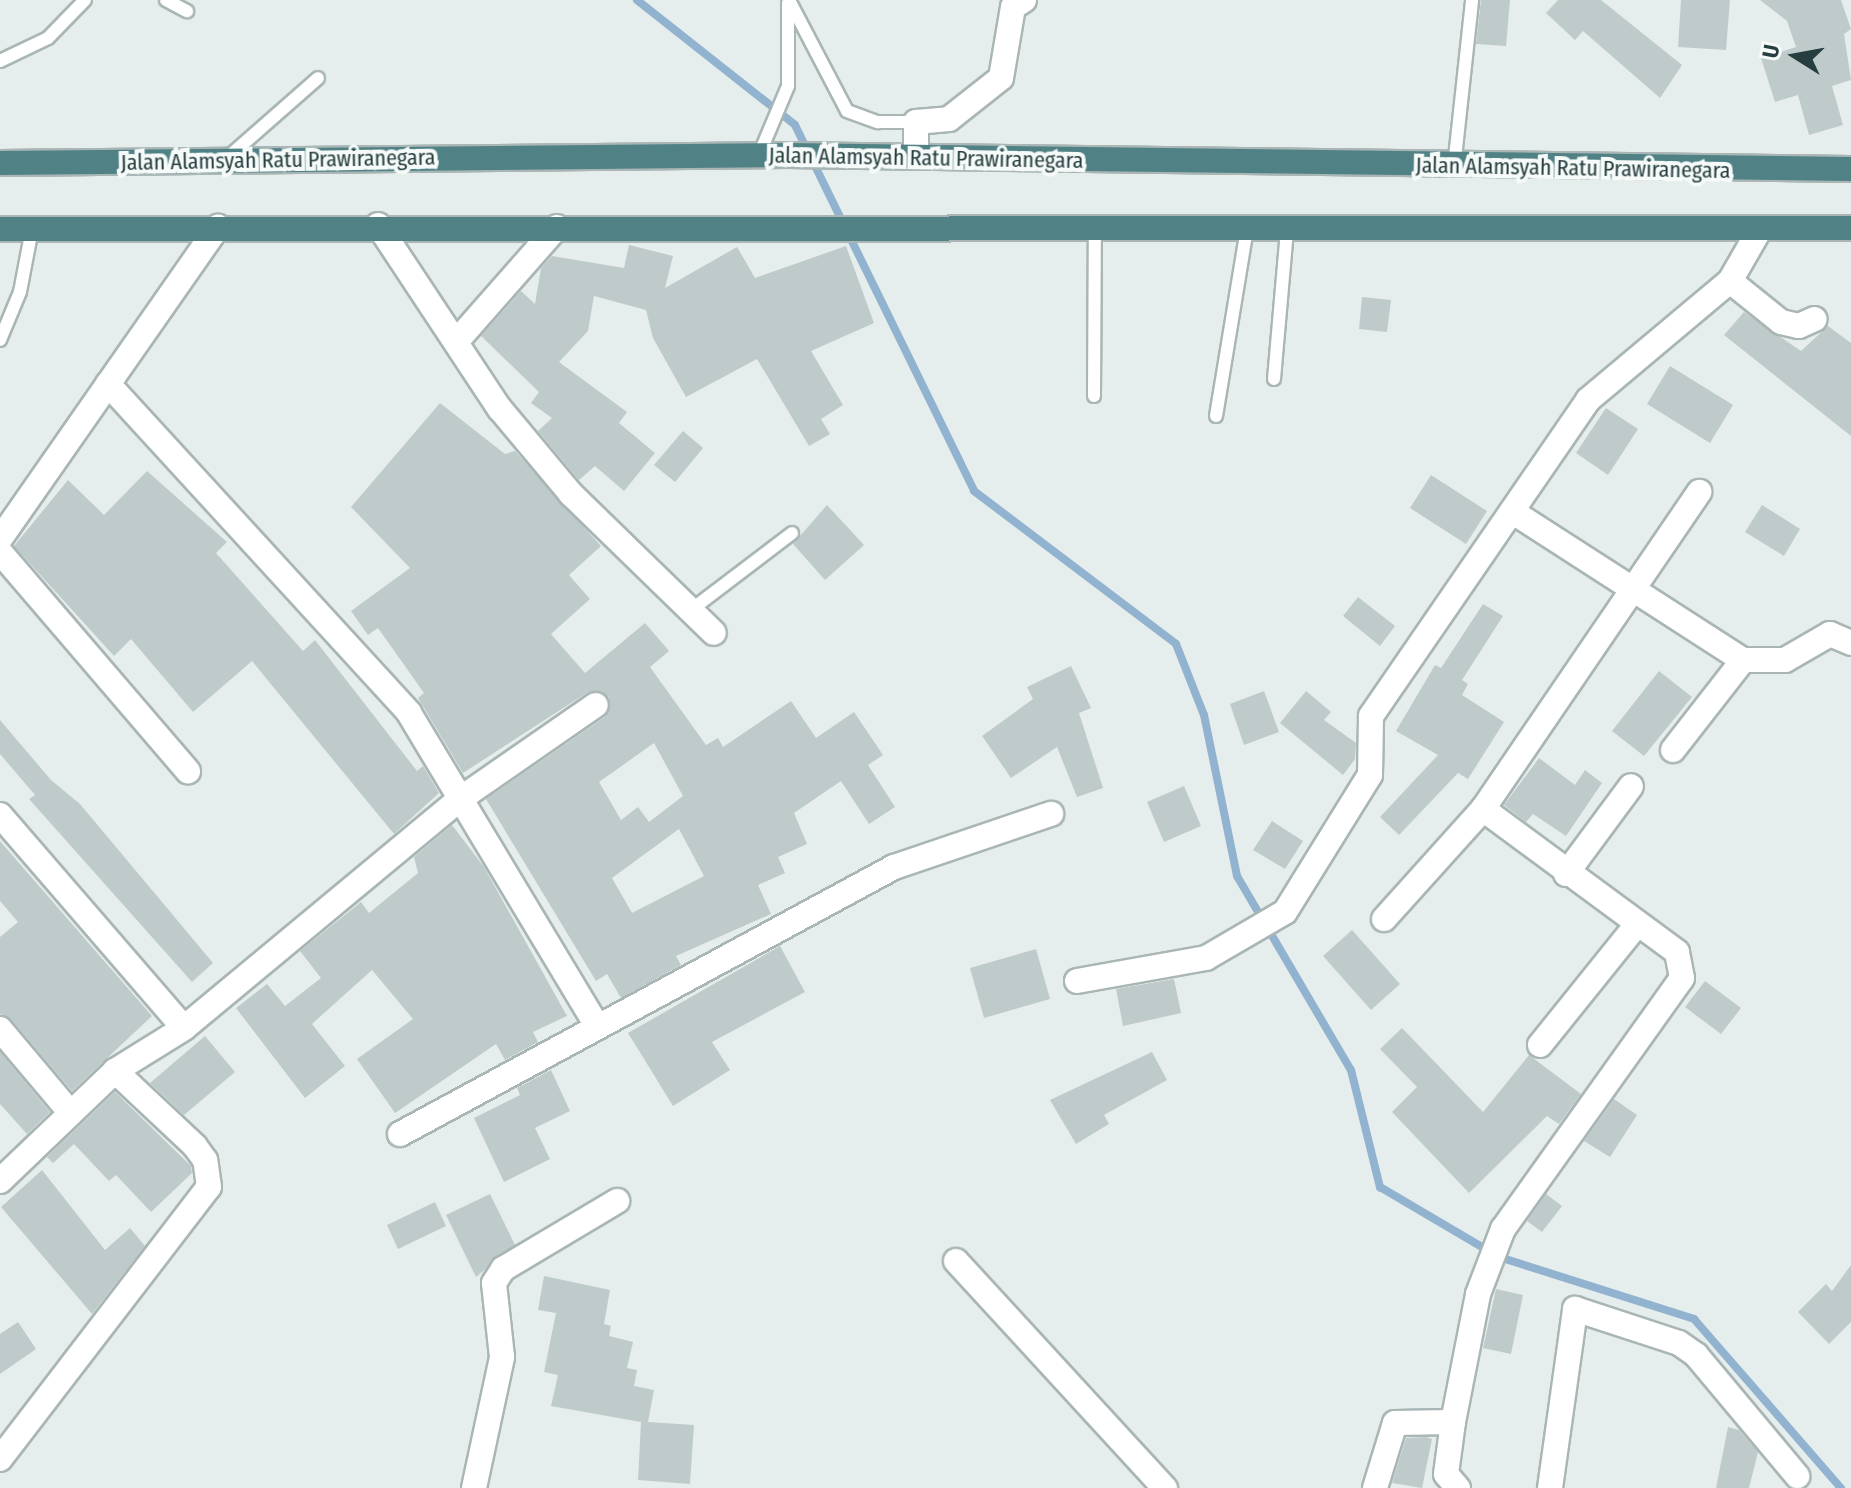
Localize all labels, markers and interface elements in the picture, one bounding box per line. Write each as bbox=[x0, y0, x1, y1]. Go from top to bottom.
north arrow bbox=[1755, 16, 1835, 96]
text: U bbox=[1756, 42, 1785, 60]
street label: Jalan Alamsyah Ratu Prawiranegara bbox=[768, 142, 1084, 174]
street label: Jalan Alamsyah Ratu Prawiranegara bbox=[120, 144, 436, 176]
street label: Jalan Alamsyah Ratu Prawiranegara bbox=[1415, 152, 1731, 184]

